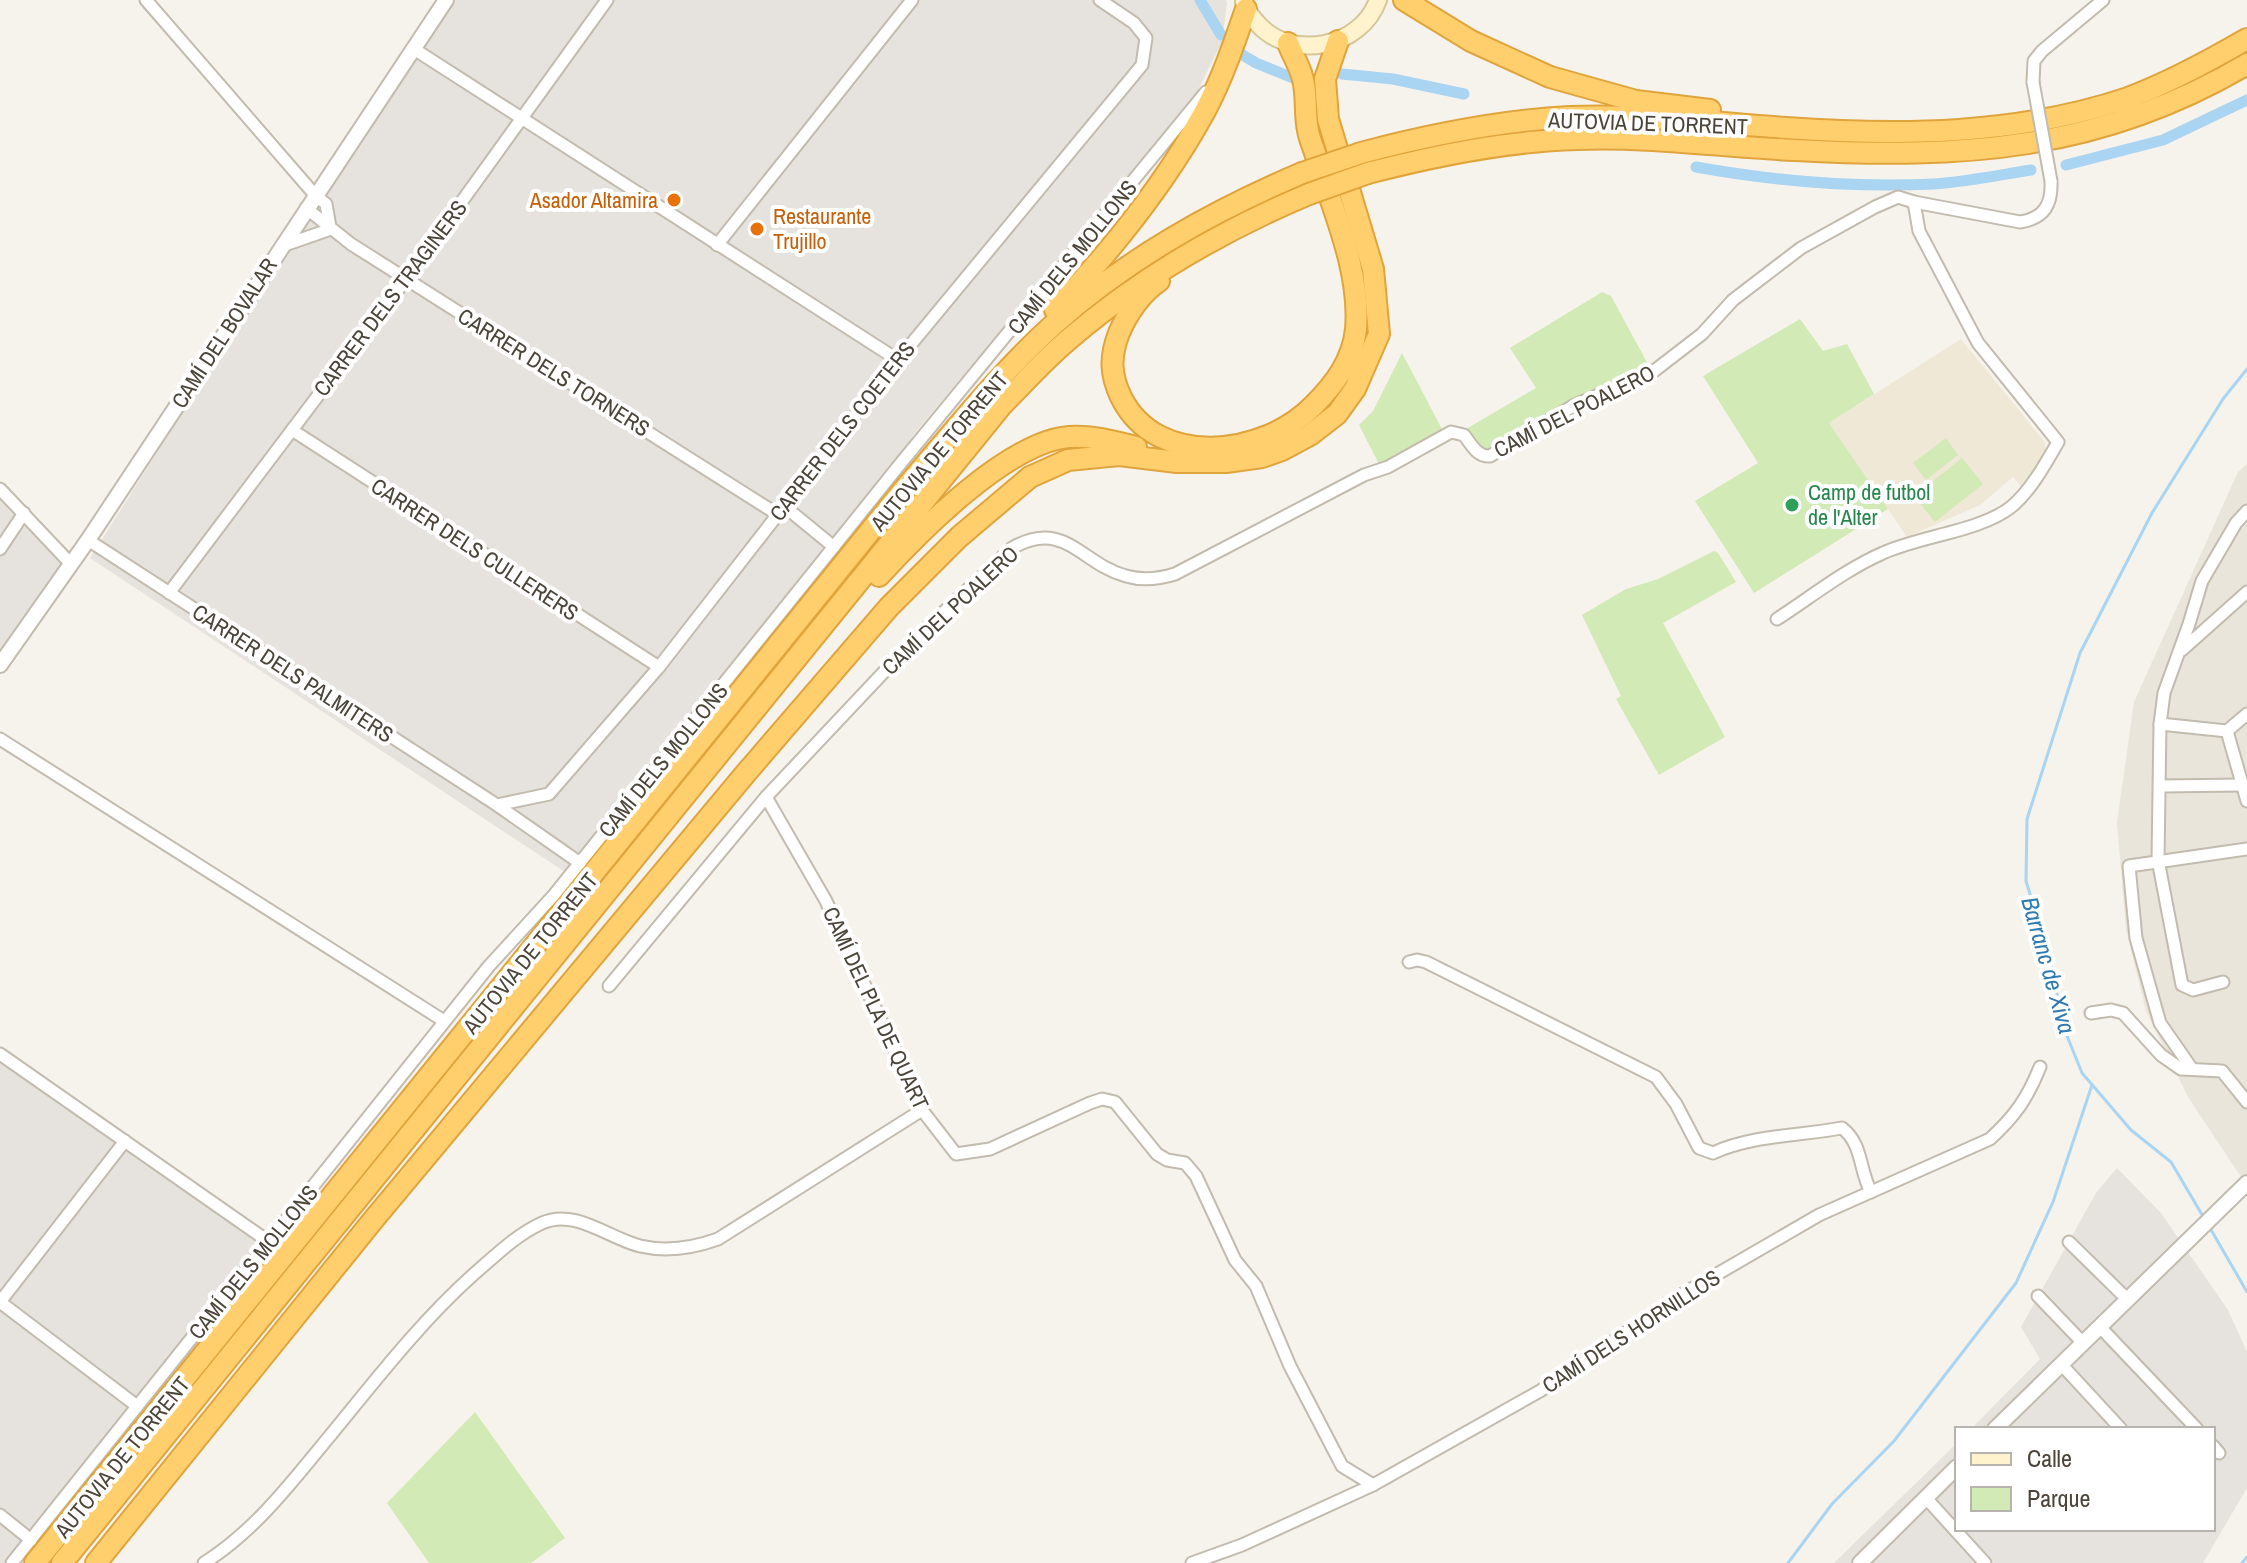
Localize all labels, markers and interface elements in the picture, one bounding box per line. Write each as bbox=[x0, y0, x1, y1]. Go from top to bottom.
street label: AUTOVIA DE TORRENT bbox=[1547, 104, 1748, 141]
street label: CAMÍ DELS MOLLONS bbox=[1000, 174, 1144, 340]
place label: Asador Altamira bbox=[529, 185, 658, 215]
marker: Asador Altamira bbox=[665, 191, 683, 209]
street label: CARRER DELS TRAGINERS bbox=[306, 194, 474, 402]
place label: Restaurante Trujillo bbox=[773, 201, 871, 256]
marker: Restaurante Trujillo bbox=[748, 220, 766, 238]
street label: CAMÍ DEL BOVALAR bbox=[164, 252, 284, 414]
street label: CARRER DELS TORNERS bbox=[452, 301, 656, 443]
street label: CARRER DELS COETERS bbox=[762, 335, 922, 527]
street label: CAMÍ DEL POALERO bbox=[1488, 358, 1660, 464]
street label: AUTOVIA DE TORRENT bbox=[863, 365, 1015, 538]
street label: CARRER DELS CULLERERS bbox=[366, 471, 584, 627]
place label: Camp de futbol de l'Alter bbox=[1808, 477, 1930, 532]
marker: Camp de futbol de l'Alter bbox=[1783, 496, 1801, 514]
street label: CAMÍ DEL POALERO bbox=[875, 539, 1025, 681]
street label: CARRER DELS PALMITERS bbox=[187, 597, 399, 749]
street label: CAMÍ DELS MOLLONS bbox=[591, 677, 735, 843]
street label: AUTOVIA DE TORRENT bbox=[455, 866, 604, 1041]
water label: Barranc de Xiva bbox=[2014, 893, 2084, 1037]
street label: CAMÍ DEL PLA DE QUART bbox=[816, 902, 936, 1114]
street label: CAMÍ DELS MOLLONS bbox=[181, 1179, 325, 1345]
street label: CAMÍ DELS HORNILLOS bbox=[1536, 1262, 1726, 1400]
street label: AUTOVIA DE TORRENT bbox=[47, 1370, 196, 1545]
legend bbox=[1955, 1427, 2215, 1531]
text: Calle bbox=[2027, 1442, 2072, 1474]
text: Parque bbox=[2027, 1482, 2090, 1514]

